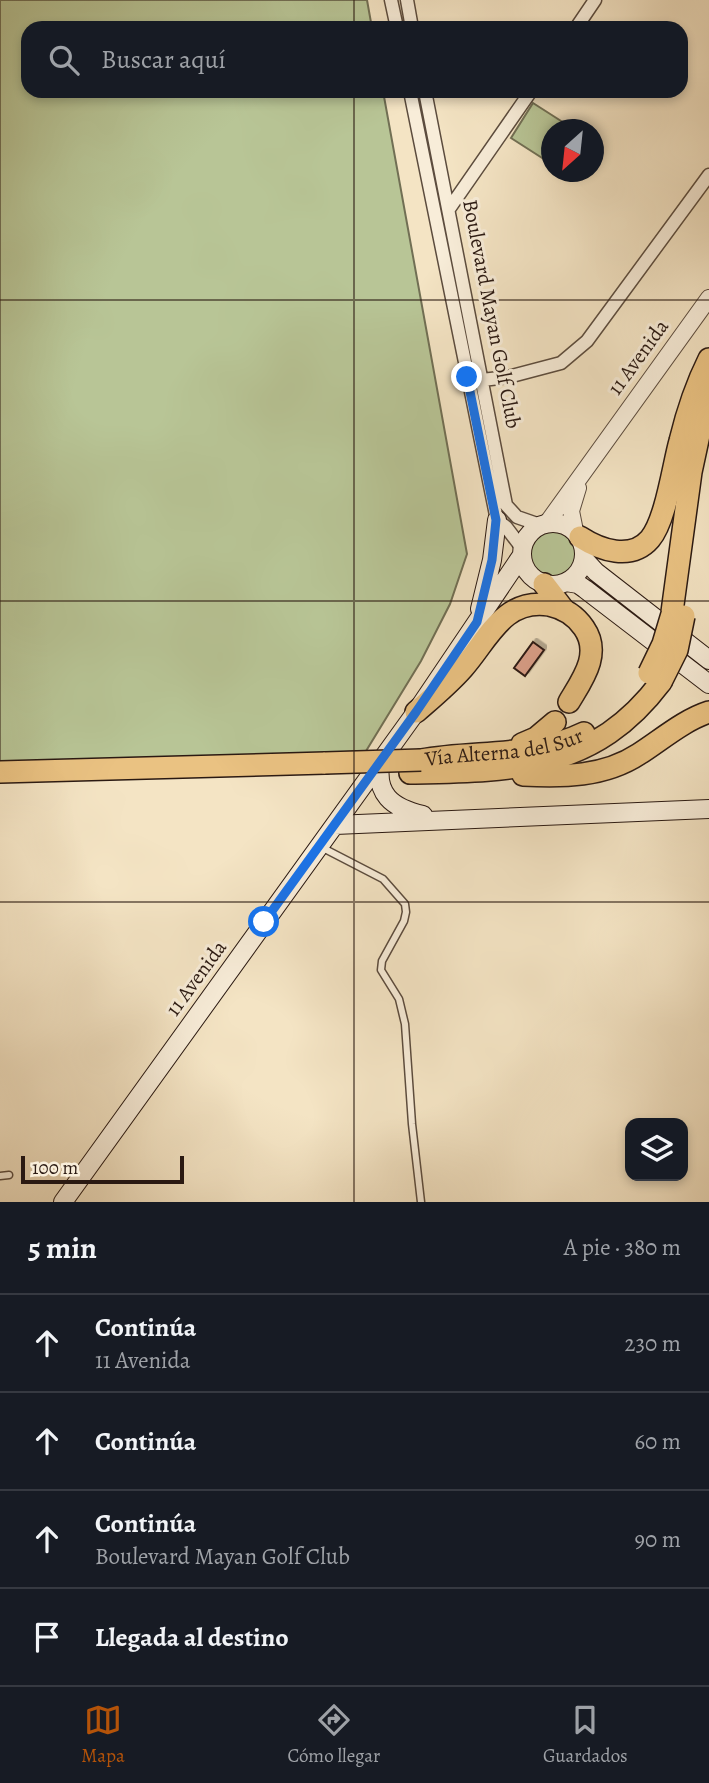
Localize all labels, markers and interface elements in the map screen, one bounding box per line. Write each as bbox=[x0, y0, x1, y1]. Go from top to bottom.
search box bbox=[21, 21, 688, 98]
icon: search bbox=[45, 41, 83, 79]
text: Buscar aquí bbox=[101, 42, 226, 77]
north arrow bbox=[541, 119, 604, 182]
street label: Boulevard Mayan Golf Club bbox=[456, 197, 528, 431]
street label: 11 Avenida bbox=[601, 313, 675, 401]
route end bbox=[451, 361, 482, 392]
street label: Vía Alterna del Sur bbox=[422, 721, 587, 773]
route start bbox=[248, 906, 279, 937]
street label: 11 Avenida bbox=[159, 934, 233, 1022]
map controls bbox=[625, 1118, 688, 1181]
button: layers bbox=[625, 1118, 688, 1181]
scale bar bbox=[21, 1153, 184, 1185]
text: 100 m bbox=[32, 1155, 78, 1181]
text: 5 min bbox=[28, 1228, 97, 1268]
text: A pie · 380 m bbox=[564, 1232, 681, 1263]
text: Continúa bbox=[95, 1310, 196, 1345]
icon: ahead bbox=[28, 1324, 66, 1362]
text: 230 m bbox=[625, 1328, 681, 1359]
text: 11 Avenida bbox=[95, 1345, 191, 1376]
icon: ahead bbox=[28, 1422, 66, 1460]
text: Continúa bbox=[95, 1424, 196, 1459]
text: 60 m bbox=[634, 1426, 681, 1457]
text: Continúa bbox=[95, 1506, 196, 1541]
icon: ahead bbox=[28, 1520, 66, 1558]
text: 90 m bbox=[635, 1524, 681, 1555]
text: Boulevard Mayan Golf Club bbox=[95, 1541, 350, 1572]
icon: arrive bbox=[28, 1618, 66, 1656]
text: Llegada al destino bbox=[95, 1620, 289, 1655]
tab: Mapa bbox=[81, 1701, 125, 1769]
tab: Cómo llegar bbox=[287, 1701, 380, 1769]
tab: Guardados bbox=[543, 1701, 628, 1769]

